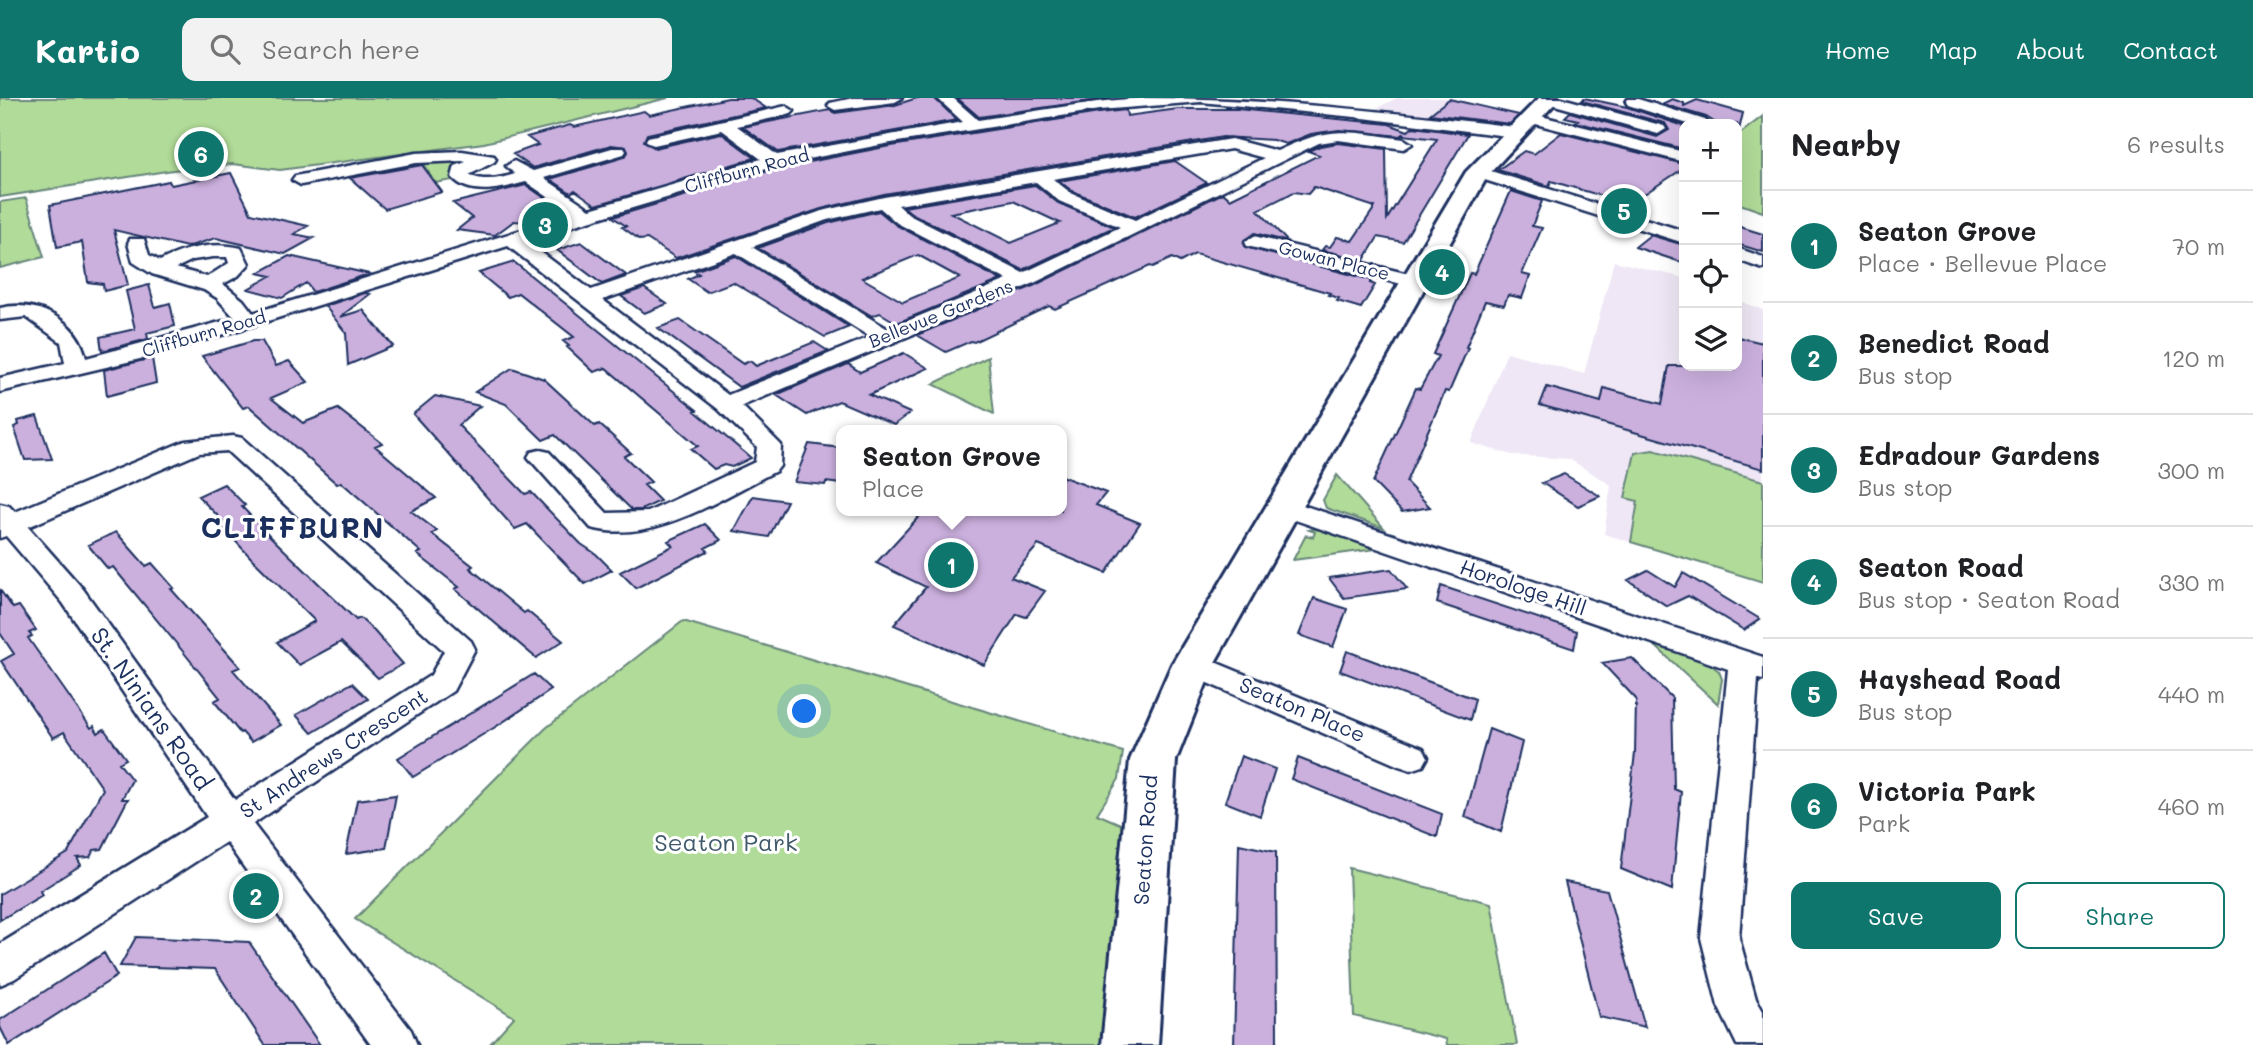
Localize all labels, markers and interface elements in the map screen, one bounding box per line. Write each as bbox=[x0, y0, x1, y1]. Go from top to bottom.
search box bbox=[182, 18, 672, 81]
text: Kartio bbox=[35, 28, 140, 71]
icon: search bbox=[206, 30, 244, 68]
text: Search here bbox=[262, 32, 420, 66]
text: Home bbox=[1825, 34, 1890, 65]
text: Map bbox=[1928, 34, 1977, 65]
text: About bbox=[2015, 34, 2085, 65]
text: Contact bbox=[2123, 34, 2218, 65]
map controls bbox=[1679, 119, 1742, 371]
button: + bbox=[1679, 119, 1742, 182]
text: Nearby bbox=[1791, 124, 1901, 164]
pin: 6 bbox=[178, 128, 224, 180]
text: 6 results bbox=[2127, 129, 2225, 159]
street label: Cliffburn Road bbox=[682, 142, 812, 198]
button: − bbox=[1679, 182, 1742, 245]
pin: 5 bbox=[1601, 185, 1647, 237]
pin: 3 bbox=[522, 199, 568, 251]
text: Seaton Grove bbox=[1858, 214, 2036, 248]
text: 1 bbox=[1809, 231, 1819, 261]
text: 70 m bbox=[2172, 231, 2225, 261]
street label: Gowan Place bbox=[1276, 235, 1392, 285]
button: locate bbox=[1679, 245, 1742, 308]
pin: 4 bbox=[1419, 246, 1465, 298]
text: Place · Bellevue Place bbox=[1858, 248, 2107, 278]
street label: Bellevue Gardens bbox=[865, 273, 1016, 353]
street label: Cliffburn Road bbox=[139, 304, 268, 362]
button: layers bbox=[1679, 308, 1742, 371]
text: Benedict Road bbox=[1858, 326, 2049, 360]
text: 2 bbox=[1808, 343, 1820, 373]
text: 120 m bbox=[2162, 343, 2225, 373]
text: Bus stop bbox=[1858, 360, 1953, 390]
popup bbox=[836, 425, 1067, 516]
text: Edradour Gardens bbox=[1858, 438, 2100, 472]
text: Seaton Grove bbox=[862, 439, 1041, 473]
text: 3 bbox=[1807, 455, 1821, 485]
text: 300 m bbox=[2157, 455, 2225, 485]
text: Bus stop bbox=[1858, 472, 1953, 502]
text: Place bbox=[862, 473, 924, 503]
district label: CLIFFBURN bbox=[201, 509, 385, 545]
pin: 1 bbox=[928, 539, 974, 591]
text: Seaton Road bbox=[1858, 550, 2024, 584]
street label: Horologe Hill bbox=[1457, 552, 1590, 621]
text: 4 bbox=[1807, 567, 1821, 597]
text: 330 m bbox=[2158, 567, 2225, 597]
text: Bus stop · Seaton Road bbox=[1858, 584, 2120, 614]
street label: St. Ninians Road bbox=[84, 621, 220, 796]
text: Hayshead Road bbox=[1858, 662, 2061, 696]
street label: Seaton Place bbox=[1235, 670, 1370, 747]
text: 5 bbox=[1807, 679, 1821, 709]
text: 440 m bbox=[2158, 679, 2225, 709]
street label: St Andrews Crescent bbox=[234, 682, 432, 824]
your location bbox=[787, 694, 821, 728]
text: Bus stop bbox=[1858, 696, 1953, 726]
street label: Seaton Road bbox=[1126, 774, 1163, 906]
text: Victoria Park bbox=[1858, 774, 2036, 808]
text: 6 bbox=[1807, 791, 1821, 821]
text: 460 m bbox=[2158, 791, 2225, 821]
text: Park bbox=[1858, 808, 1910, 838]
park label: Seaton Park bbox=[654, 826, 798, 857]
pin: 2 bbox=[233, 870, 279, 922]
button: Save bbox=[1791, 882, 2001, 949]
button: Share bbox=[2015, 882, 2225, 949]

